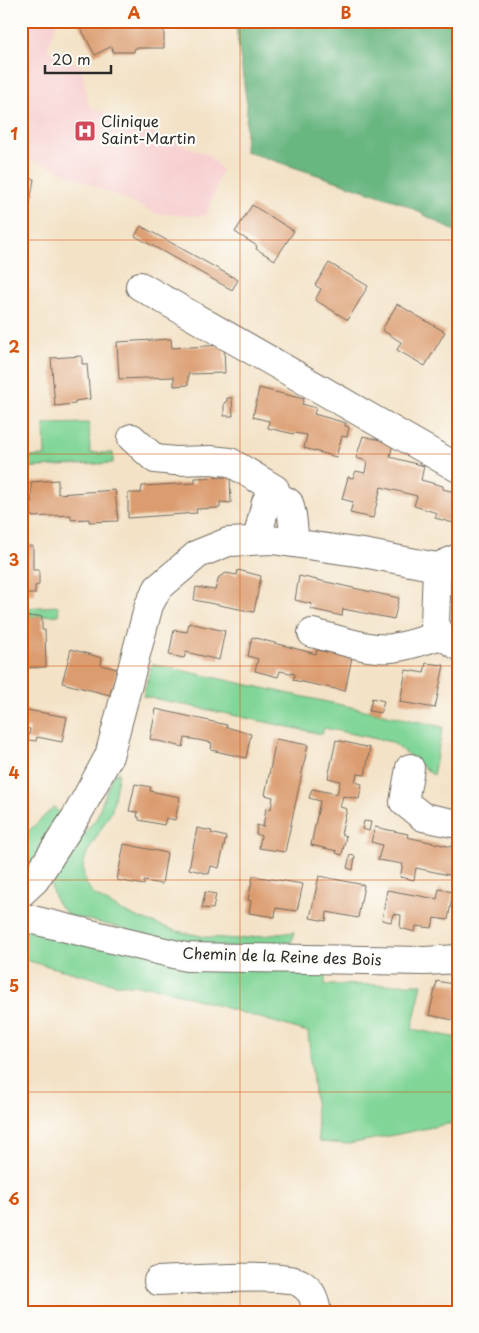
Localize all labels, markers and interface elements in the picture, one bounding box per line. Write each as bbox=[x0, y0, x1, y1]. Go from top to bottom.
text: A bbox=[128, 0, 141, 24]
text: B bbox=[341, 0, 352, 24]
scale bar bbox=[45, 42, 111, 74]
text: 20 m bbox=[52, 47, 91, 70]
place label: Clinique Saint-Martin bbox=[101, 109, 196, 149]
hospital icon: Clinique Saint-Martin bbox=[73, 119, 97, 143]
text: 1 bbox=[10, 121, 18, 145]
text: 2 bbox=[8, 334, 20, 358]
text: 3 bbox=[9, 547, 19, 571]
text: 4 bbox=[9, 760, 20, 784]
street label: Chemin de la Reine des Bois bbox=[182, 941, 382, 970]
text: 5 bbox=[9, 973, 19, 997]
text: 6 bbox=[8, 1186, 20, 1210]

